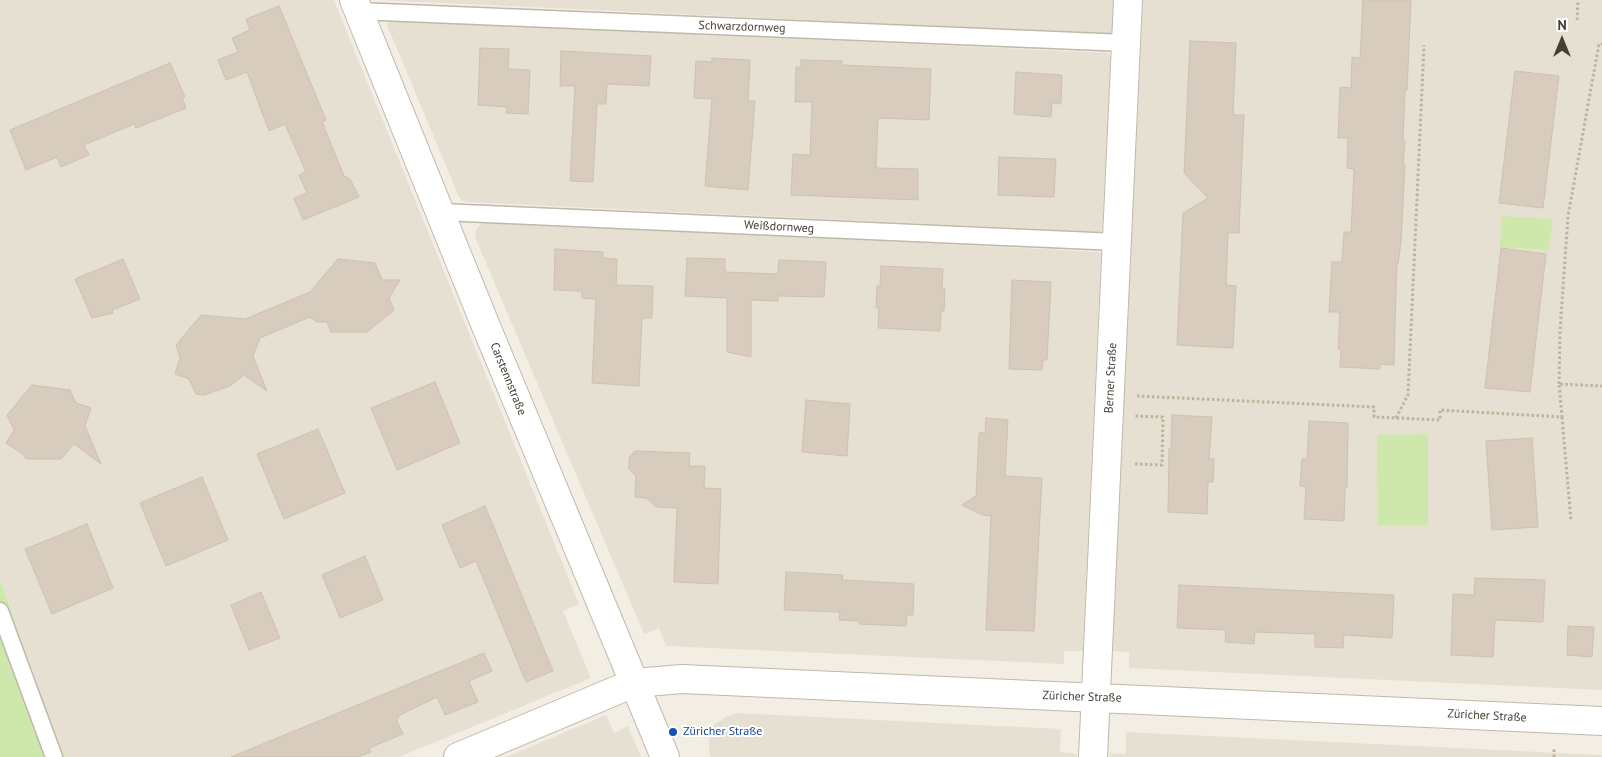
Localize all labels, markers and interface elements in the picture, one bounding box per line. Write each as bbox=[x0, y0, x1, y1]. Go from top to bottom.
north arrow bbox=[1537, 15, 1587, 65]
text: N bbox=[1557, 16, 1567, 34]
street label: Schwarzdornweg bbox=[698, 18, 786, 36]
street label: Weißdornweg bbox=[743, 218, 815, 236]
street label: Carstennstraße bbox=[487, 340, 529, 418]
street label: Berner Straße bbox=[1102, 342, 1120, 414]
street label: Züricher Straße bbox=[1042, 688, 1122, 706]
street label: Züricher Straße bbox=[1447, 707, 1527, 725]
place label: Züricher Straße bbox=[683, 725, 762, 739]
marker: Züricher Straße bbox=[667, 726, 679, 738]

